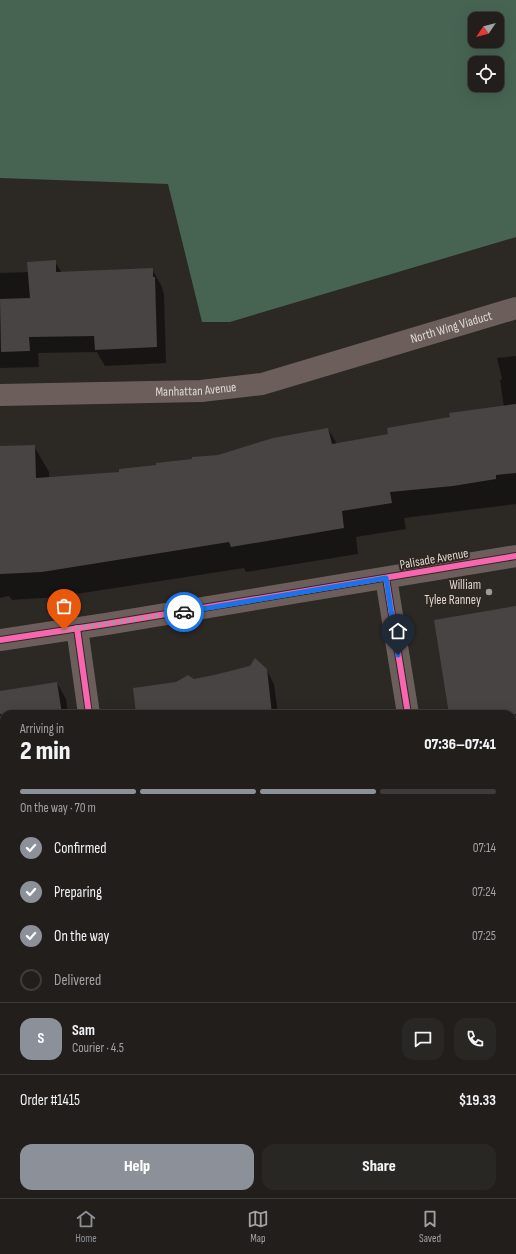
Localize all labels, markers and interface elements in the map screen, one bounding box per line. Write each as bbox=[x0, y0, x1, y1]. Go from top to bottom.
north arrow bbox=[468, 12, 504, 48]
map controls bbox=[468, 12, 504, 92]
button: locate bbox=[468, 56, 504, 92]
street label: North Wing Viaduct bbox=[408, 308, 494, 347]
street label: Manhattan Avenue bbox=[155, 379, 237, 400]
street label: Palisade Avenue bbox=[398, 545, 470, 573]
place label: William Tylee Ranney bbox=[424, 577, 481, 608]
marker: William Tylee Ranney bbox=[484, 587, 494, 597]
pin bbox=[47, 589, 81, 630]
courier bbox=[164, 592, 204, 632]
icon: bag bbox=[53, 595, 75, 617]
icon: car bbox=[173, 601, 195, 623]
pin bbox=[381, 614, 415, 655]
icon: home bbox=[387, 620, 409, 642]
text: Arriving in bbox=[20, 721, 64, 737]
text: 07:36–07:41 bbox=[424, 735, 496, 754]
text: 2 min bbox=[20, 736, 70, 767]
text: On the way · 70 m bbox=[20, 800, 96, 816]
icon: check bbox=[20, 837, 42, 859]
text: Confirmed bbox=[54, 839, 107, 858]
text: 07:14 bbox=[473, 840, 496, 856]
icon: check bbox=[20, 881, 42, 903]
text: Preparing bbox=[54, 883, 102, 902]
text: 07:24 bbox=[472, 884, 496, 900]
icon: check bbox=[20, 925, 42, 947]
text: On the way bbox=[54, 927, 109, 946]
text: 07:25 bbox=[472, 928, 496, 944]
text: Delivered bbox=[54, 971, 101, 990]
button: chat bbox=[402, 1018, 444, 1060]
button: phone bbox=[454, 1018, 496, 1060]
text: Sam bbox=[72, 1021, 95, 1040]
text: S bbox=[38, 1029, 44, 1048]
text: Courier · 4.5 bbox=[72, 1040, 124, 1056]
text: Order #1415 bbox=[20, 1091, 80, 1110]
text: $19.33 bbox=[459, 1091, 496, 1110]
button: Help bbox=[20, 1144, 254, 1190]
button: Share bbox=[262, 1144, 496, 1190]
tab: Home bbox=[75, 1208, 97, 1245]
tab: Map bbox=[247, 1208, 269, 1245]
tab: Saved bbox=[419, 1208, 441, 1245]

